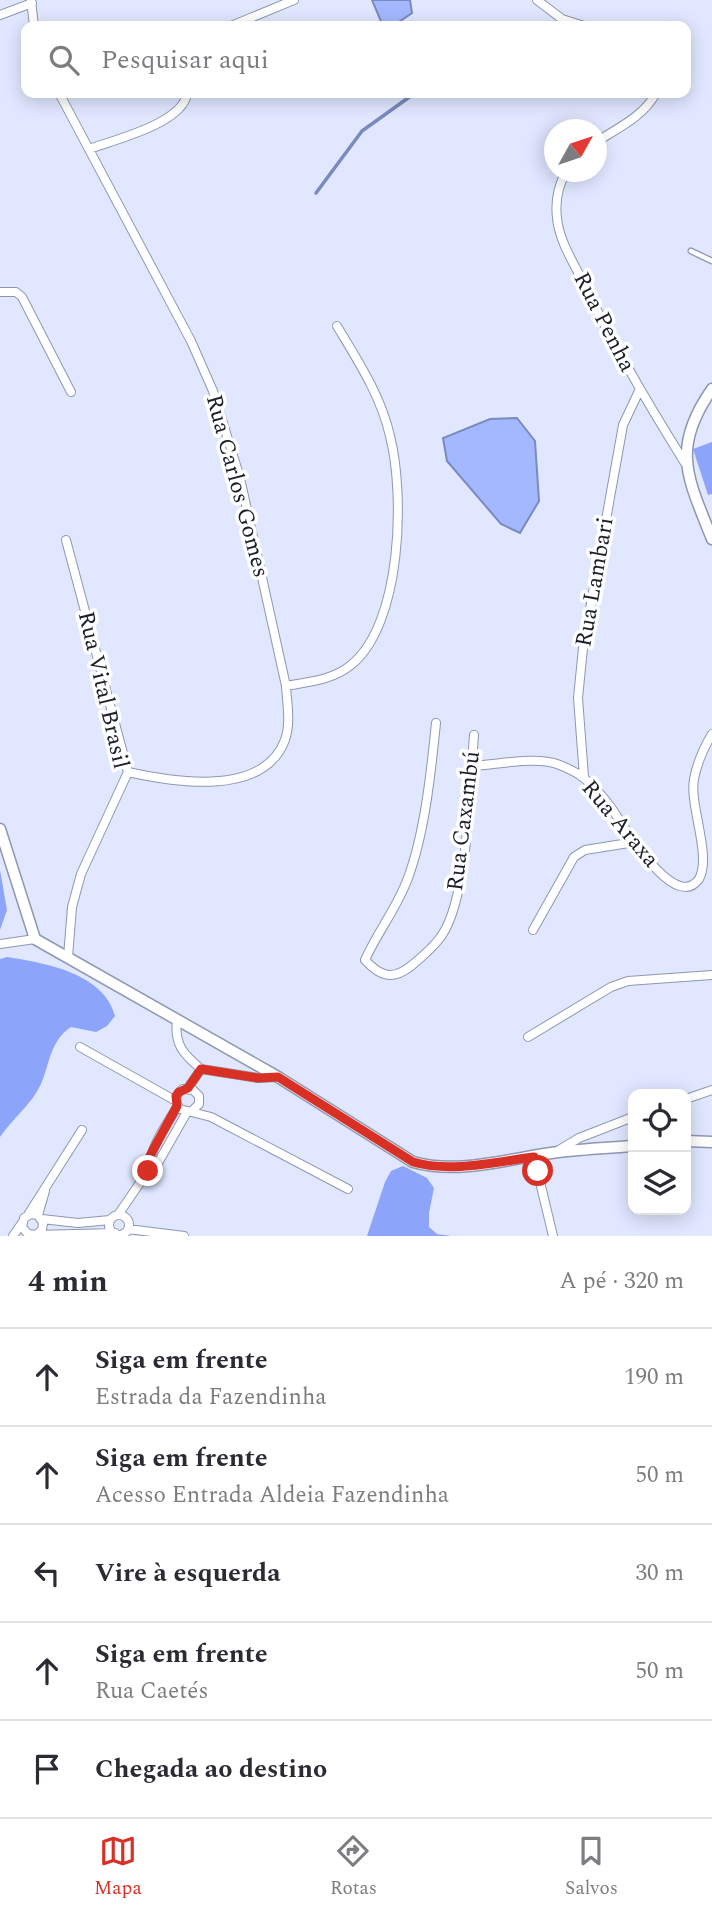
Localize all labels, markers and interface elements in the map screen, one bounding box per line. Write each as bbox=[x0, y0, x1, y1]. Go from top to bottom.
search box bbox=[21, 21, 691, 98]
text: Pesquisar aqui bbox=[101, 40, 269, 80]
icon: search bbox=[45, 41, 83, 79]
north arrow bbox=[544, 119, 607, 182]
street label: Rua Penha bbox=[564, 266, 644, 378]
street label: Rua Carlos Gomes bbox=[196, 391, 278, 581]
street label: Rua Lambari bbox=[566, 514, 624, 650]
street label: Rua Vital Brasil bbox=[68, 608, 138, 772]
street label: Rua Caxambú bbox=[438, 749, 490, 893]
street label: Rua Araxa bbox=[573, 772, 667, 876]
map controls bbox=[628, 1089, 691, 1215]
button: locate bbox=[628, 1089, 691, 1152]
button: layers bbox=[628, 1152, 691, 1215]
route end bbox=[132, 1155, 163, 1186]
route start bbox=[522, 1155, 553, 1186]
text: 4 min bbox=[28, 1259, 108, 1305]
text: A pé · 320 m bbox=[559, 1264, 684, 1299]
text: Siga em frente bbox=[95, 1340, 268, 1380]
icon: ahead bbox=[28, 1358, 66, 1396]
text: 190 m bbox=[624, 1360, 684, 1395]
text: Estrada da Fazendinha bbox=[95, 1380, 326, 1415]
text: Siga em frente bbox=[95, 1438, 268, 1478]
icon: ahead bbox=[28, 1456, 66, 1494]
text: 50 m bbox=[635, 1458, 684, 1493]
text: Acesso Entrada Aldeia Fazendinha bbox=[95, 1478, 449, 1513]
text: Vire à esquerda bbox=[95, 1553, 281, 1593]
icon: left bbox=[28, 1554, 66, 1592]
text: 30 m bbox=[635, 1556, 684, 1591]
text: Siga em frente bbox=[95, 1634, 268, 1674]
icon: ahead bbox=[28, 1652, 66, 1690]
text: 50 m bbox=[635, 1654, 684, 1689]
text: Rua Caetés bbox=[95, 1674, 208, 1709]
text: Chegada ao destino bbox=[95, 1749, 327, 1789]
icon: arrive bbox=[28, 1750, 66, 1788]
tab: Mapa bbox=[94, 1832, 142, 1903]
tab: Rotas bbox=[330, 1832, 377, 1903]
tab: Salvos bbox=[565, 1832, 618, 1903]

